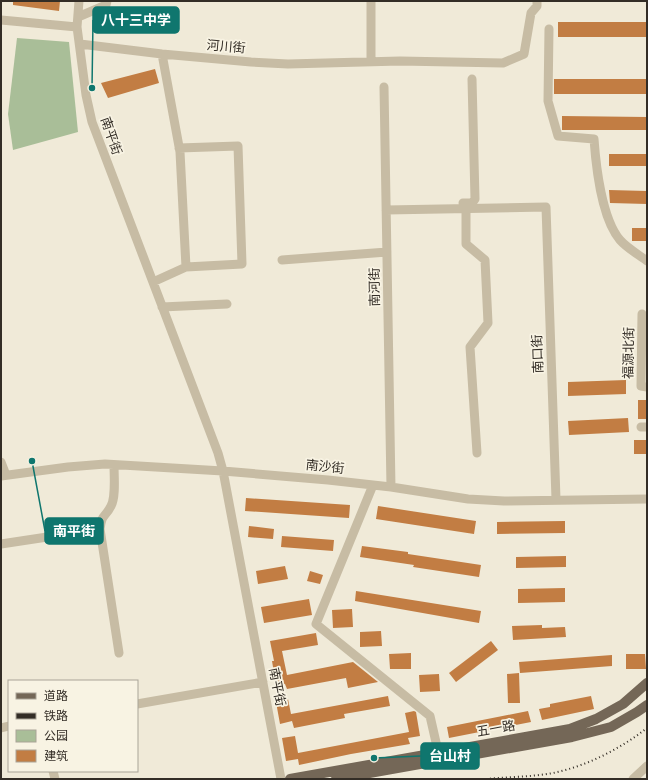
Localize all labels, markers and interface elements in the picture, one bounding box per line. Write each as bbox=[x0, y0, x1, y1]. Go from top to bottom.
callout: 八十三中学 bbox=[93, 7, 179, 33]
text: 八十三中学 bbox=[101, 11, 171, 31]
street label: 河川街 bbox=[206, 36, 246, 58]
street label: 南平街 bbox=[96, 115, 126, 157]
street label: 南河街 bbox=[366, 267, 384, 307]
street label: 福源北街 bbox=[620, 327, 638, 379]
street label: 南口街 bbox=[528, 334, 548, 374]
street label: 南沙街 bbox=[305, 456, 345, 478]
callout: 南平街 bbox=[45, 518, 103, 544]
text: 南平街 bbox=[53, 522, 95, 542]
street label: 南平街 bbox=[264, 666, 290, 708]
legend bbox=[8, 680, 138, 772]
text: 道路 bbox=[44, 688, 68, 705]
text: 铁路 bbox=[44, 708, 68, 725]
street label: 五一路 bbox=[475, 717, 517, 741]
text: 公园 bbox=[44, 728, 68, 745]
callout: 台山村 bbox=[421, 743, 479, 769]
text: 台山村 bbox=[429, 747, 471, 767]
text: 建筑 bbox=[44, 748, 68, 765]

